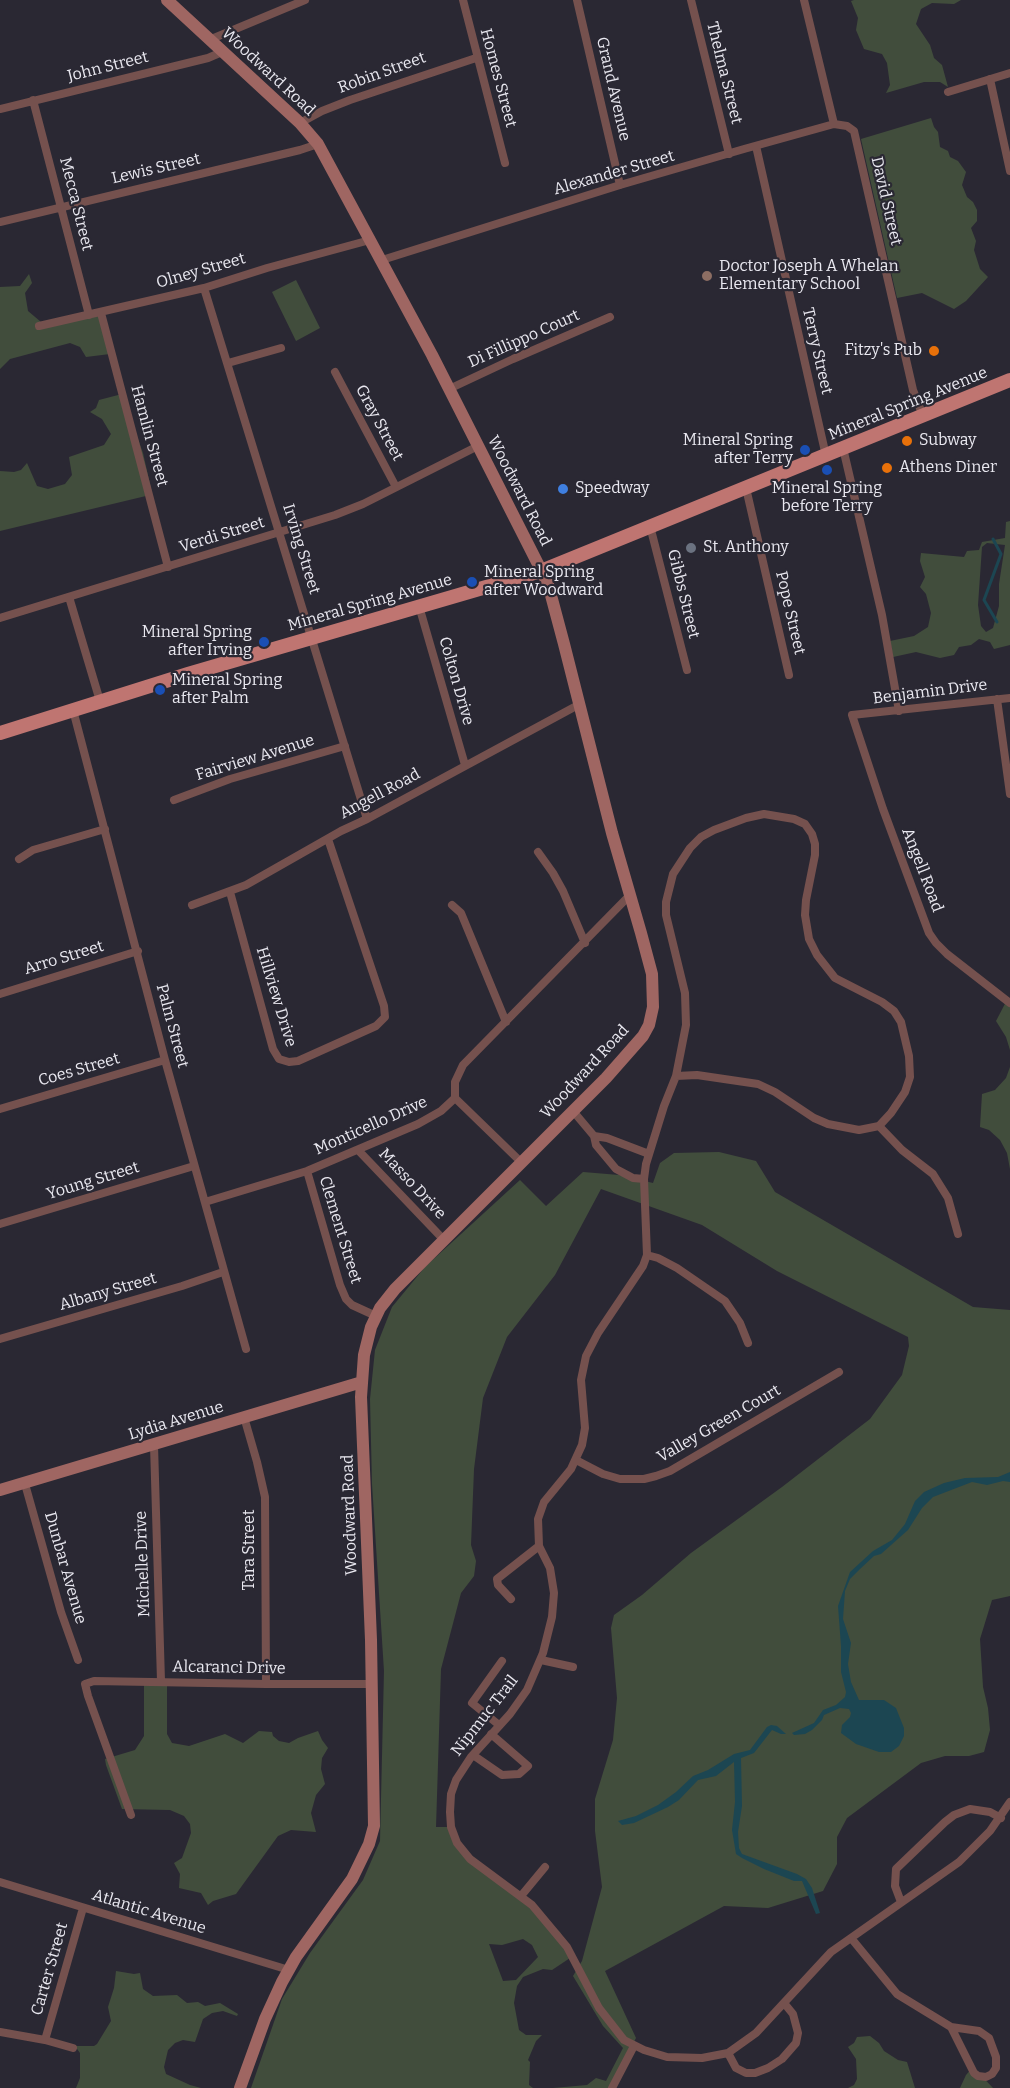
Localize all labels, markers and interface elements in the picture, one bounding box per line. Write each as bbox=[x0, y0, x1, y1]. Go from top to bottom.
street label: Thelma Street bbox=[702, 20, 746, 126]
street label: Woodward Road bbox=[217, 24, 319, 120]
street label: Homes Street bbox=[476, 26, 520, 130]
street label: Grand Avenue bbox=[592, 35, 634, 143]
street label: John Street bbox=[66, 48, 150, 86]
street label: Robin Street bbox=[336, 48, 428, 98]
street label: Alexander Street bbox=[551, 147, 677, 199]
street label: Lewis Street bbox=[110, 149, 202, 189]
street label: Mecca Street bbox=[55, 155, 97, 253]
street label: David Street bbox=[866, 155, 906, 247]
street label: Olney Street bbox=[154, 249, 248, 293]
place label: Doctor Joseph A Whelan Elementary School bbox=[719, 257, 899, 295]
marker: Doctor Joseph A Whelan Elementary School bbox=[700, 269, 714, 283]
street label: Di Fillippo Court bbox=[465, 306, 583, 372]
street label: Terry Street bbox=[798, 306, 836, 396]
place label: Fitzy's Pub bbox=[845, 341, 922, 361]
marker: Fitzy's Pub bbox=[927, 344, 941, 358]
street label: Mineral Spring Avenue bbox=[826, 363, 990, 445]
street label: Gray Street bbox=[351, 382, 407, 464]
street label: Hamlin Street bbox=[126, 383, 172, 489]
place label: Mineral Spring after Terry bbox=[683, 431, 793, 469]
place label: Subway bbox=[919, 431, 976, 451]
street label: Woodward Road bbox=[483, 433, 555, 549]
marker: Subway bbox=[900, 434, 914, 448]
marker: Mineral Spring after Terry bbox=[798, 443, 812, 457]
place label: Athens Diner bbox=[899, 458, 997, 478]
marker: Athens Diner bbox=[880, 461, 894, 475]
marker: Mineral Spring before Terry bbox=[820, 463, 834, 477]
place label: Speedway bbox=[575, 479, 650, 499]
place label: Mineral Spring before Terry bbox=[772, 479, 882, 517]
marker: Speedway bbox=[556, 482, 570, 496]
street label: Irving Street bbox=[278, 502, 324, 596]
street label: Verdi Street bbox=[177, 513, 267, 557]
place label: St. Anthony bbox=[703, 538, 789, 558]
marker: St. Anthony bbox=[684, 541, 698, 555]
street label: Gibbs Street bbox=[663, 547, 703, 641]
place label: Mineral Spring after Woodward bbox=[484, 563, 603, 601]
street label: Pope Street bbox=[771, 569, 809, 657]
street label: Mineral Spring Avenue bbox=[286, 570, 454, 636]
marker: Mineral Spring after Woodward bbox=[465, 575, 479, 589]
place label: Mineral Spring after Irving bbox=[142, 623, 252, 661]
marker: Mineral Spring after Irving bbox=[257, 635, 271, 649]
street label: Colton Drive bbox=[434, 635, 478, 727]
place label: Mineral Spring after Palm bbox=[172, 671, 282, 709]
street label: Benjamin Drive bbox=[872, 675, 988, 709]
marker: Mineral Spring after Palm bbox=[153, 683, 167, 697]
street label: Fairview Avenue bbox=[193, 731, 317, 785]
street label: Angell Road bbox=[336, 765, 424, 823]
street label: Angell Road bbox=[897, 825, 947, 915]
street label: Arro Street bbox=[22, 937, 106, 979]
street label: Hillview Drive bbox=[252, 945, 300, 1049]
street label: Palm Street bbox=[152, 982, 192, 1070]
street label: Woodward Road bbox=[537, 1021, 633, 1123]
street label: Coes Street bbox=[36, 1049, 122, 1091]
street label: Monticello Drive bbox=[312, 1093, 430, 1159]
street label: Masso Drive bbox=[374, 1145, 450, 1223]
street label: Young Street bbox=[44, 1158, 142, 1204]
street label: Clement Street bbox=[315, 1174, 365, 1286]
street label: Albany Street bbox=[57, 1269, 159, 1315]
street label: Valley Green Court bbox=[654, 1381, 784, 1467]
street label: Lydia Avenue bbox=[126, 1397, 226, 1445]
street label: Woodward Road bbox=[338, 1454, 362, 1576]
street label: Dunbar Avenue bbox=[40, 1510, 90, 1626]
street label: Tara Street bbox=[240, 1510, 260, 1590]
street label: Michelle Drive bbox=[132, 1511, 154, 1617]
street label: Alcaranci Drive bbox=[172, 1657, 286, 1679]
street label: Nipmuc Trail bbox=[447, 1672, 523, 1760]
street label: Atlantic Avenue bbox=[90, 1886, 208, 1938]
street label: Carter Street bbox=[28, 1920, 72, 2018]

